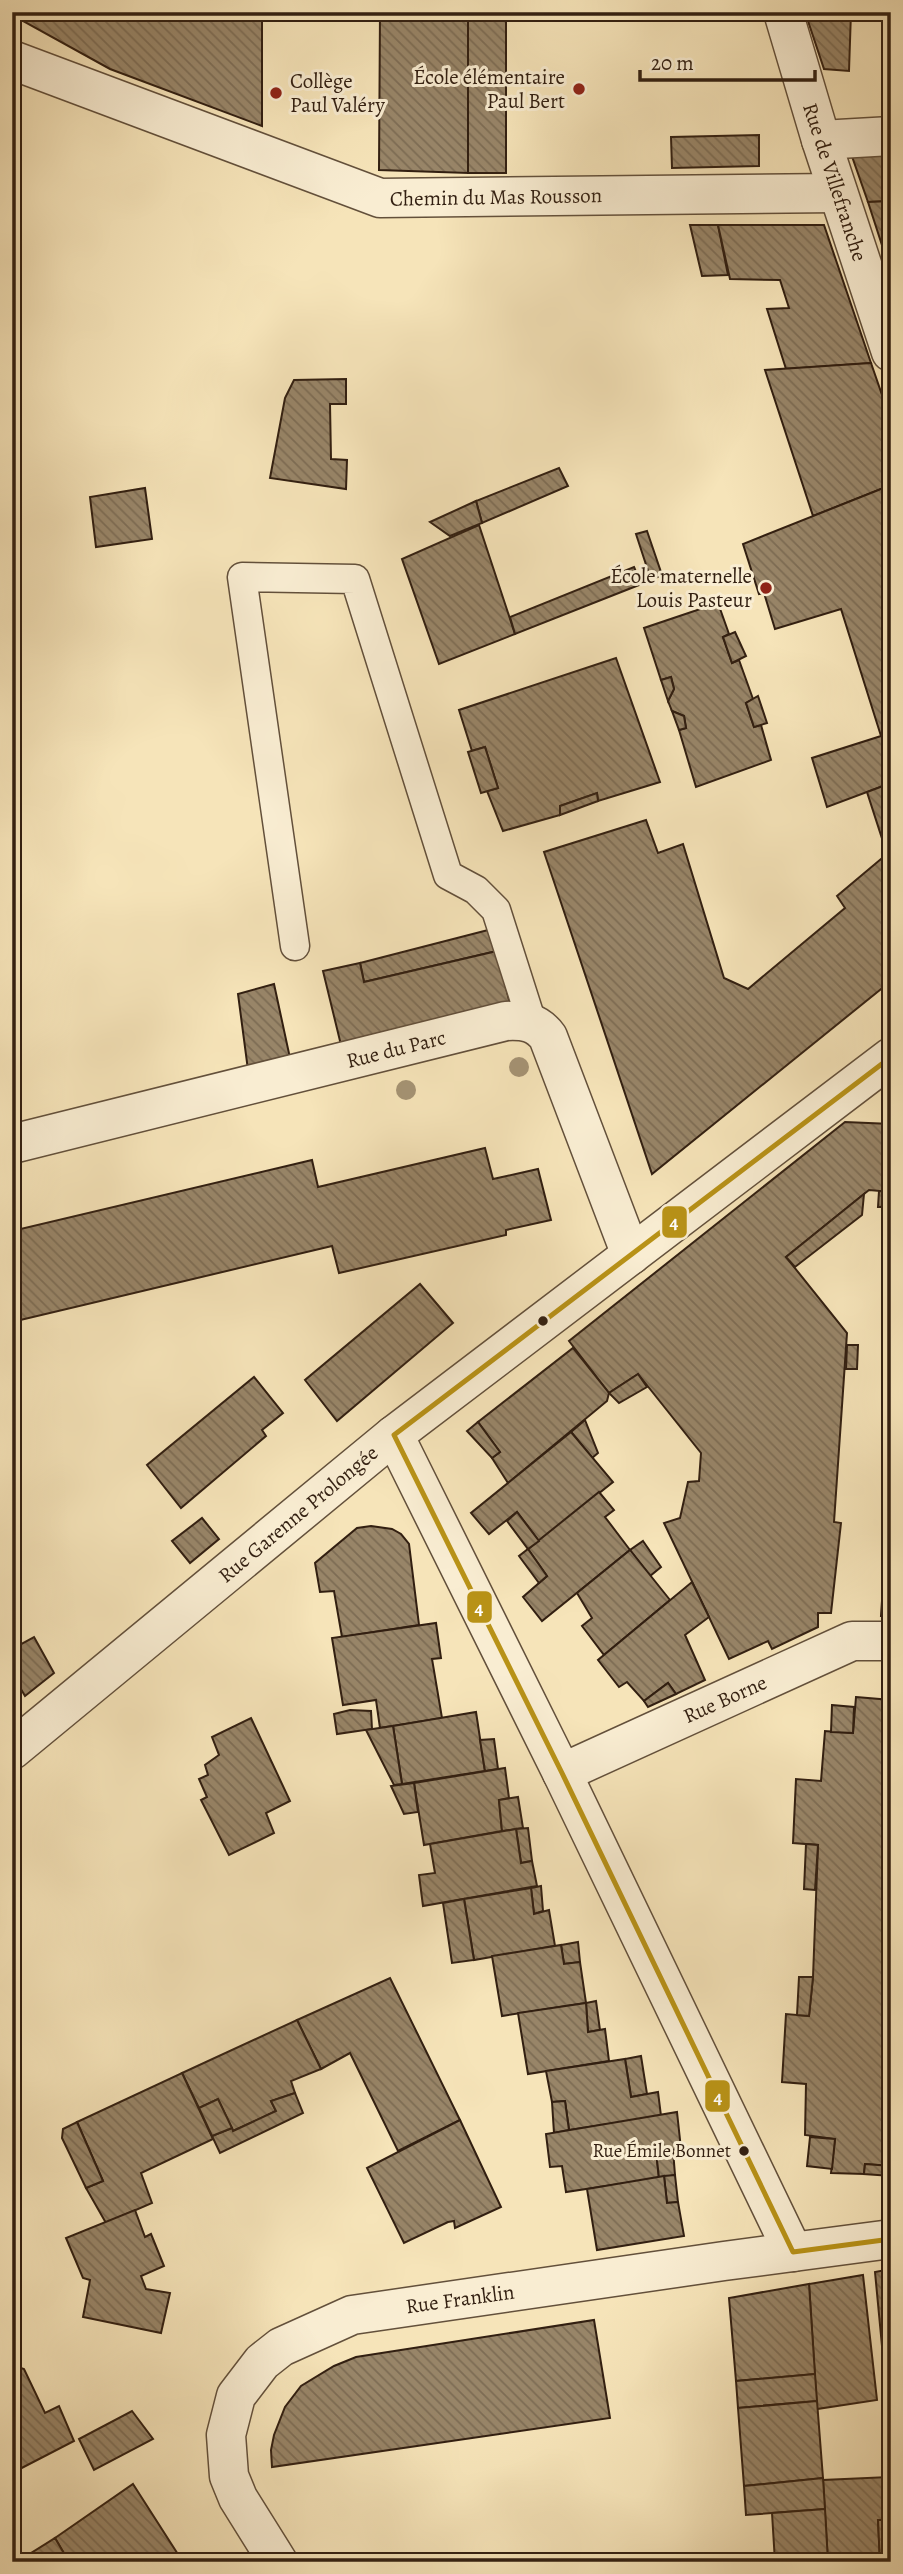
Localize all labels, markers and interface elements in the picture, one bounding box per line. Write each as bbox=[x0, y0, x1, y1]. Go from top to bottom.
scale bar bbox=[640, 38, 816, 82]
text: 20 m bbox=[651, 49, 694, 77]
place label: École élémentaire Paul Bert bbox=[413, 63, 565, 115]
place label: Collège Paul Valéry bbox=[290, 67, 385, 119]
marker: École élémentaire Paul Bert bbox=[571, 81, 587, 97]
marker: Collège Paul Valéry bbox=[268, 85, 284, 101]
street label: Rue de Villefranche bbox=[796, 99, 874, 265]
street label: Chemin du Mas Rousson bbox=[390, 181, 602, 213]
place label: École maternelle Louis Pasteur bbox=[610, 562, 752, 614]
marker: École maternelle Louis Pasteur bbox=[758, 580, 774, 596]
street label: Rue du Parc bbox=[343, 1023, 449, 1075]
line badge: 4 bbox=[661, 1205, 688, 1239]
text: 4 bbox=[670, 1209, 679, 1235]
unlabelled marker bbox=[536, 1314, 550, 1328]
street label: Rue Garenne Prolongée bbox=[212, 1439, 384, 1589]
line badge: 4 bbox=[466, 1590, 493, 1624]
text: 4 bbox=[475, 1595, 484, 1621]
street label: Rue Borne bbox=[679, 1668, 771, 1730]
line badge: 4 bbox=[704, 2079, 731, 2113]
text: 4 bbox=[714, 2084, 723, 2110]
place label: Rue Émile Bonnet bbox=[592, 2138, 731, 2164]
marker: Rue Émile Bonnet bbox=[737, 2144, 751, 2158]
street label: Rue Franklin bbox=[404, 2278, 516, 2320]

